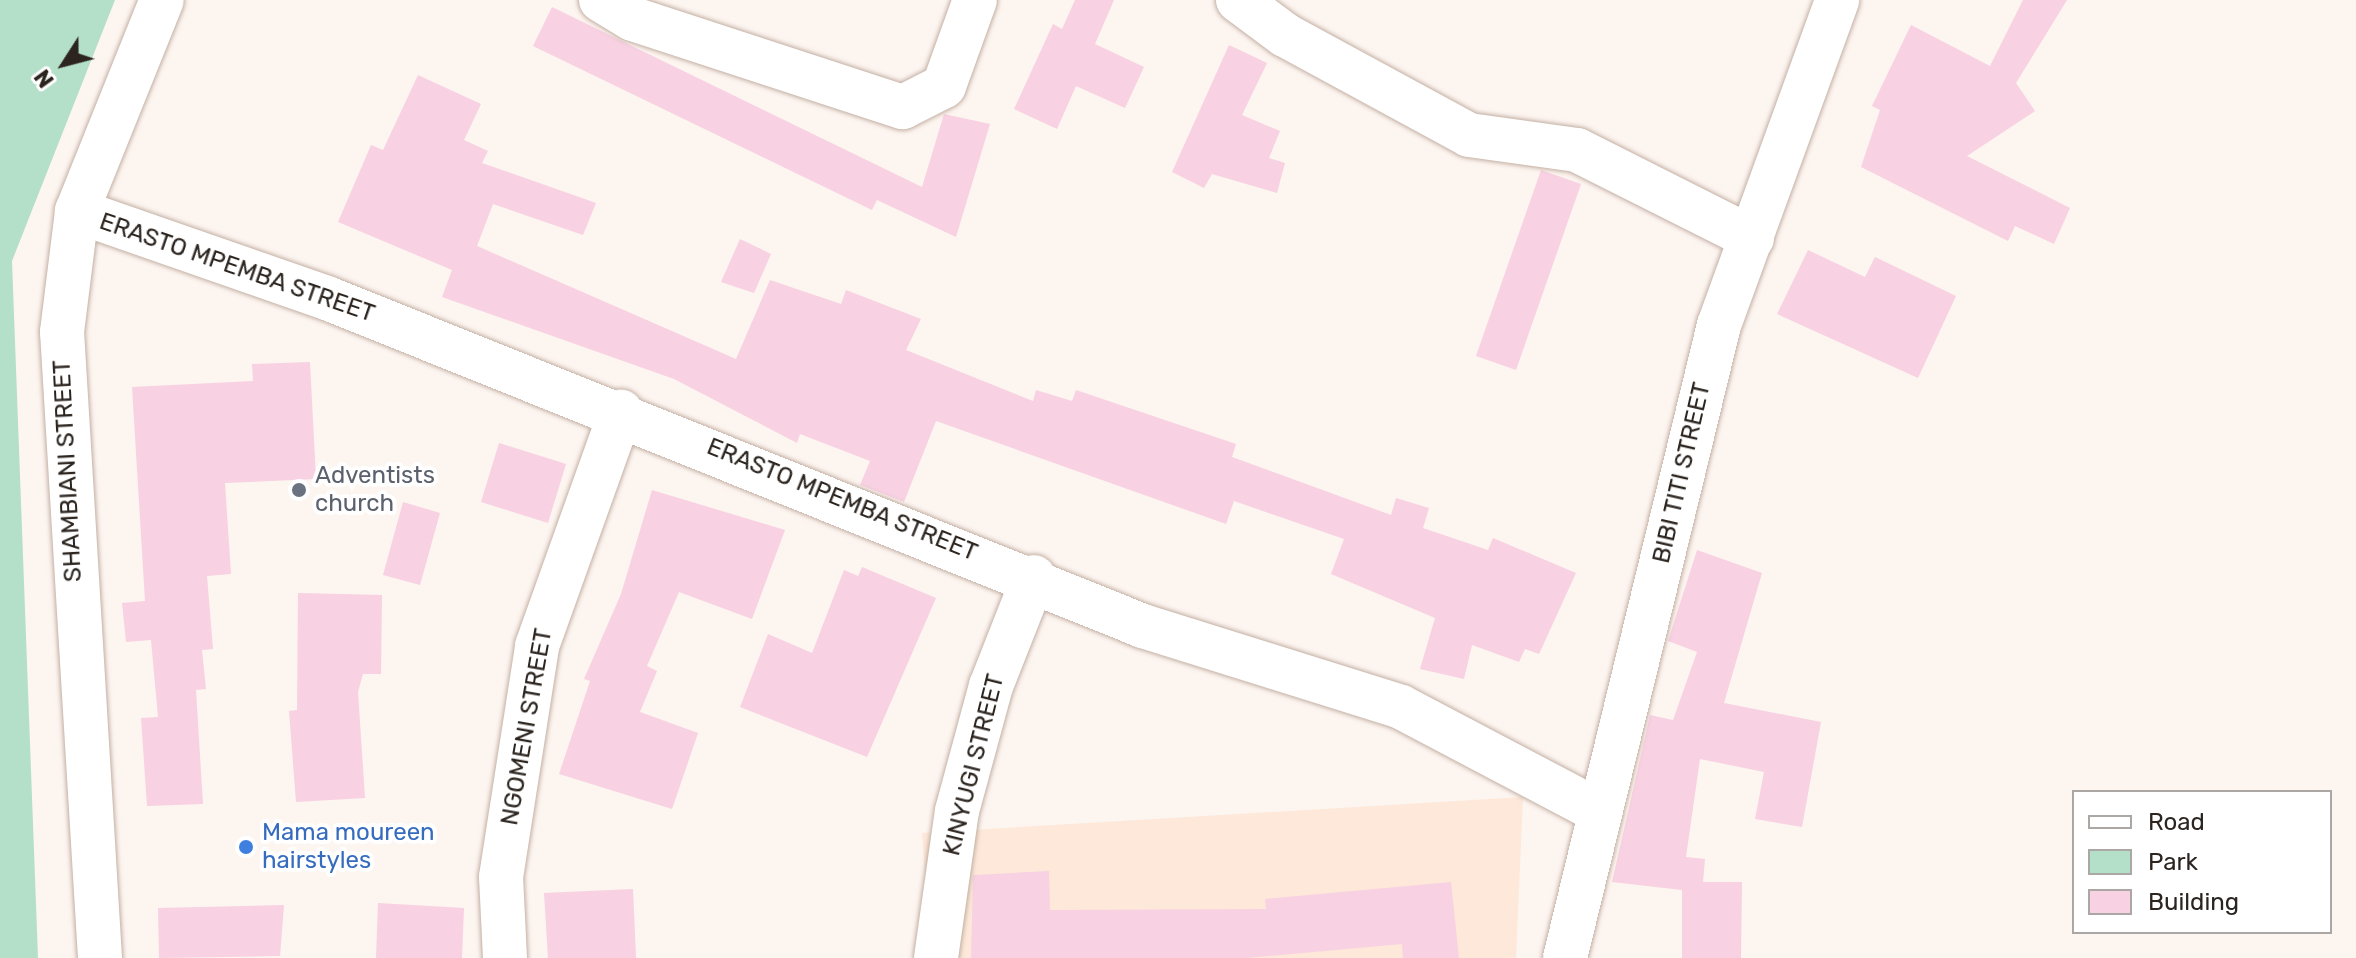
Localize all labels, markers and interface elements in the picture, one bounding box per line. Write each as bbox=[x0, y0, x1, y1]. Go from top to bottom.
north arrow bbox=[24, 24, 104, 104]
text: N bbox=[29, 64, 60, 93]
street label: ERASTO MPEMBA STREET bbox=[95, 207, 379, 329]
street label: SHAMBIANI STREET bbox=[48, 359, 88, 583]
street label: BIBI TITI STREET bbox=[1647, 380, 1717, 566]
street label: ERASTO MPEMBA STREET bbox=[702, 432, 982, 568]
place label: Adventists church bbox=[315, 462, 435, 518]
marker: Adventists church bbox=[290, 481, 308, 499]
street label: NGOMENI STREET bbox=[496, 626, 558, 828]
street label: KINYUGI STREET bbox=[938, 671, 1010, 859]
legend bbox=[2072, 790, 2332, 934]
text: Road bbox=[2148, 808, 2205, 836]
place label: Mama moureen hairstyles bbox=[262, 819, 435, 875]
marker: Mama moureen hairstyles bbox=[237, 838, 255, 856]
text: Park bbox=[2148, 848, 2198, 876]
text: Building bbox=[2148, 888, 2239, 916]

